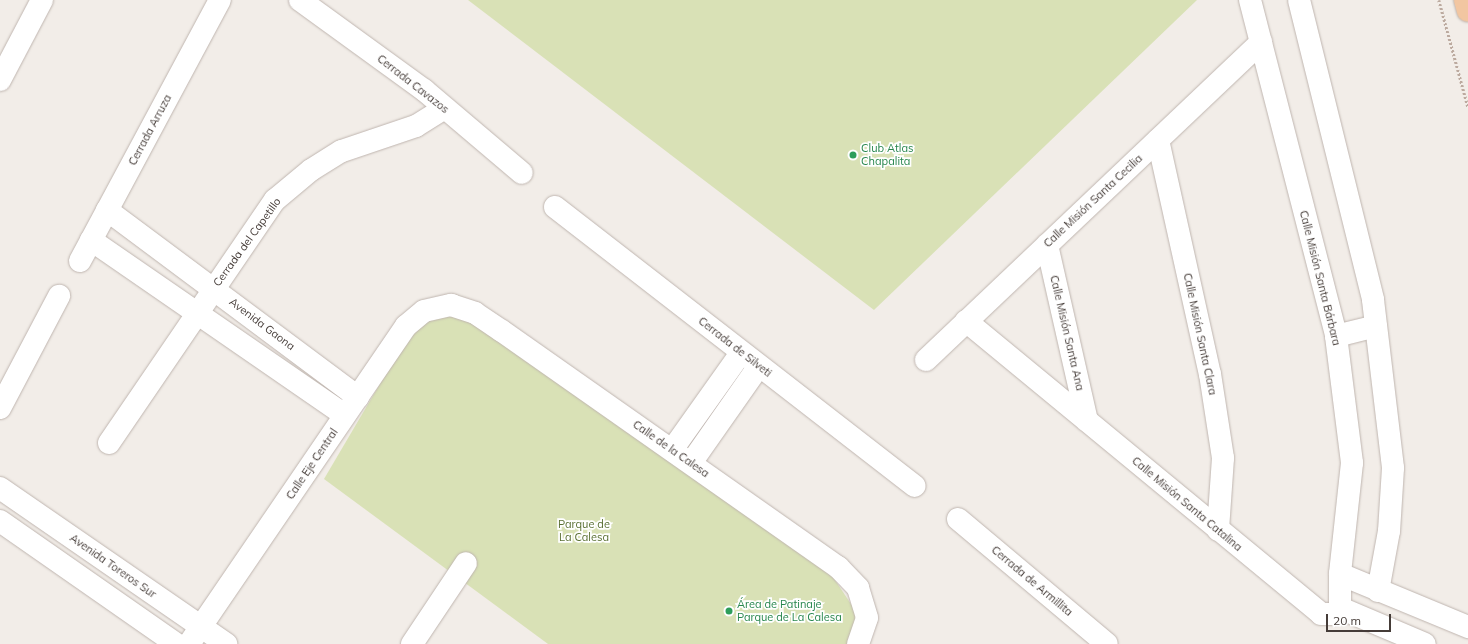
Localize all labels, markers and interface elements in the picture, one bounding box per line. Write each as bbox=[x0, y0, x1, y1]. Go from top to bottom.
street label: Cerrada Cavazos bbox=[375, 52, 451, 116]
street label: Cerrada Arruza bbox=[126, 92, 174, 168]
place label: Club Atlas Chapalita bbox=[861, 142, 913, 168]
marker: Club Atlas Chapalita bbox=[848, 150, 858, 160]
street label: Calle Misión Santa Cecilia bbox=[1041, 152, 1145, 250]
street label: Cerrada del Capetillo bbox=[210, 195, 284, 289]
street label: Calle Misión Santa Bárbara bbox=[1297, 209, 1343, 347]
street label: Calle Misión Santa Clara bbox=[1181, 272, 1219, 396]
street label: Calle Misión Santa Ana bbox=[1047, 274, 1087, 392]
street label: Avenida Gaona bbox=[227, 295, 297, 353]
street label: Cerrada de Silveti bbox=[696, 314, 774, 380]
street label: Calle de la Calesa bbox=[630, 418, 712, 480]
street label: Calle Eje Central bbox=[283, 426, 341, 502]
street label: Calle Misión Santa Catalina bbox=[1129, 454, 1245, 554]
park label: Parque de La Calesa bbox=[558, 518, 610, 544]
street label: Avenida Toreros Sur bbox=[67, 531, 159, 601]
street label: Cerrada de Armillita bbox=[989, 543, 1075, 619]
place label: Área de Patinaje Parque de La Calesa bbox=[737, 598, 842, 624]
marker: Área de Patinaje Parque de La Calesa bbox=[724, 606, 734, 616]
scale bar bbox=[1328, 606, 1393, 632]
text: 20 m bbox=[1333, 613, 1361, 628]

